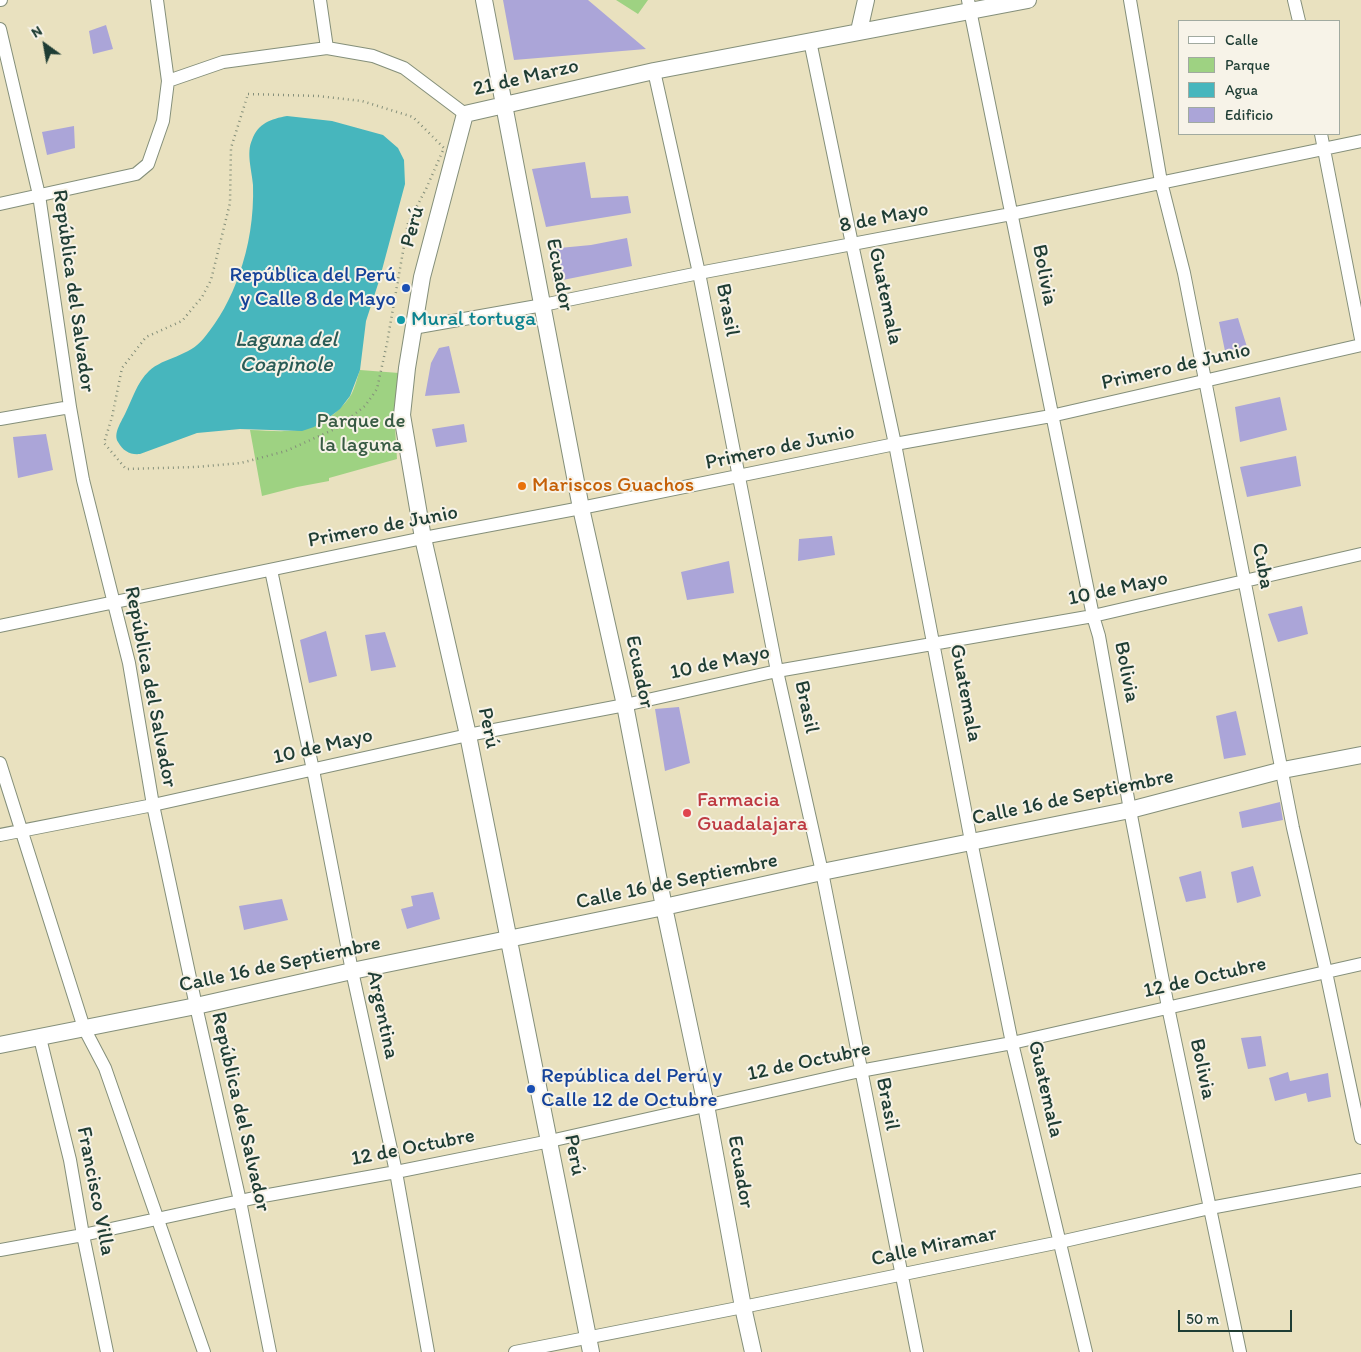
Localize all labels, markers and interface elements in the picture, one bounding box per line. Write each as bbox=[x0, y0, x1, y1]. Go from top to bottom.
north arrow bbox=[20, 20, 70, 70]
legend bbox=[1178, 20, 1341, 135]
text: N bbox=[28, 22, 45, 42]
text: Calle bbox=[1225, 31, 1258, 49]
street label: 21 de Marzo bbox=[471, 54, 581, 102]
text: Parque bbox=[1225, 56, 1270, 74]
text: Agua bbox=[1225, 81, 1258, 99]
text: Edificio bbox=[1225, 106, 1273, 124]
street label: República del Salvador bbox=[46, 188, 100, 394]
street label: 8 de Mayo bbox=[837, 197, 931, 239]
street label: Perú bbox=[395, 204, 431, 250]
street label: Ecuador bbox=[540, 236, 578, 314]
street label: Bolivia bbox=[1026, 242, 1062, 308]
street label: Guatemala bbox=[862, 245, 908, 347]
place label: República del Perú y Calle 8 de Mayo bbox=[229, 263, 396, 313]
street label: Brasil bbox=[710, 281, 744, 339]
marker: República del Perú y Calle 8 de Mayo bbox=[400, 282, 412, 294]
place label: Mural tortuga bbox=[411, 307, 536, 333]
marker: Mural tortuga bbox=[395, 314, 407, 326]
water label: Laguna del Coapinole bbox=[235, 327, 337, 378]
street label: Primero de Junio bbox=[1099, 338, 1253, 396]
park label: Parque de la laguna bbox=[316, 409, 406, 459]
street label: Primero de Junio bbox=[703, 420, 857, 476]
place label: Mariscos Guachos bbox=[532, 473, 694, 499]
marker: Mariscos Guachos bbox=[516, 480, 528, 492]
street label: Primero de Junio bbox=[306, 500, 460, 554]
street label: Cuba bbox=[1245, 541, 1279, 591]
street label: 10 de Mayo bbox=[1066, 566, 1170, 612]
street label: República del Salvador bbox=[118, 584, 182, 790]
street label: Ecuador bbox=[619, 633, 659, 711]
street label: Bolivia bbox=[1108, 639, 1144, 705]
street label: 10 de Mayo bbox=[668, 640, 772, 686]
street label: Guatemala bbox=[943, 642, 987, 744]
street label: Brasil bbox=[788, 678, 824, 736]
street label: Perú bbox=[471, 705, 505, 751]
street label: 10 de Mayo bbox=[271, 723, 375, 771]
street label: Calle 16 de Septiembre bbox=[970, 764, 1176, 832]
place label: Farmacia Guadalajara bbox=[697, 788, 808, 838]
marker: Farmacia Guadalajara bbox=[681, 807, 693, 819]
street label: Calle 16 de Septiembre bbox=[574, 848, 780, 916]
street label: Calle 16 de Septiembre bbox=[177, 931, 383, 999]
street label: 12 de Octubre bbox=[1141, 952, 1269, 1004]
street label: Argentina bbox=[360, 968, 404, 1062]
street label: República del Salvador bbox=[205, 1010, 275, 1214]
street label: Bolivia bbox=[1183, 1036, 1221, 1102]
street label: 12 de Octubre bbox=[745, 1037, 873, 1087]
street label: Guatemala bbox=[1022, 1038, 1068, 1140]
place label: República del Perú y Calle 12 de Octubre bbox=[541, 1064, 722, 1114]
street label: Brasil bbox=[870, 1075, 904, 1133]
marker: República del Perú y Calle 12 de Octubre bbox=[525, 1083, 537, 1095]
street label: 12 de Octubre bbox=[349, 1124, 477, 1172]
street label: Francisco Villa bbox=[70, 1125, 120, 1257]
street label: Perú bbox=[558, 1132, 590, 1178]
street label: Ecuador bbox=[721, 1134, 759, 1210]
street label: Calle Miramar bbox=[869, 1221, 999, 1273]
scale bar bbox=[1181, 1300, 1295, 1332]
text: 50 m bbox=[1186, 1310, 1219, 1328]

